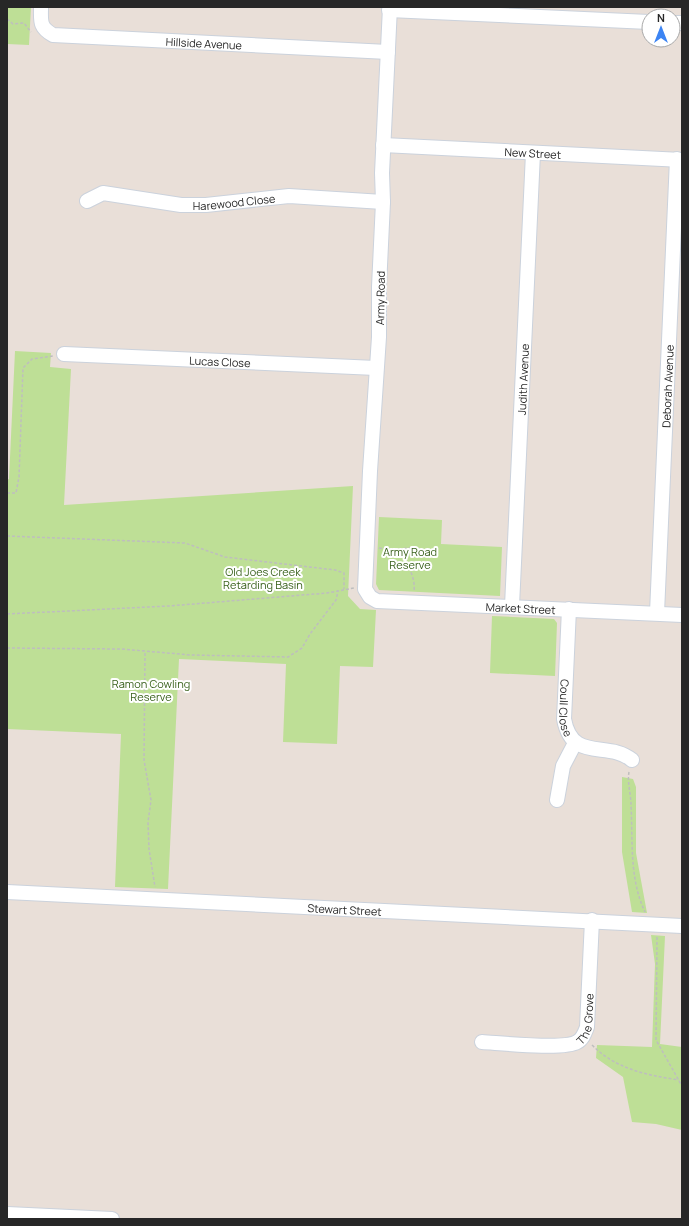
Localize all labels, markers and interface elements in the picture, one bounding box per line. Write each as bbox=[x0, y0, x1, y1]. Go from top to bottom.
north arrow bbox=[641, 8, 681, 48]
text: N bbox=[657, 10, 665, 25]
street label: Hillside Avenue bbox=[165, 33, 243, 52]
street label: New Street bbox=[504, 144, 562, 161]
street label: Harewood Close bbox=[193, 190, 277, 213]
street label: Army Road bbox=[372, 271, 388, 325]
street label: Judith Avenue bbox=[513, 343, 532, 415]
street label: Deborah Avenue bbox=[658, 344, 676, 428]
street label: Lucas Close bbox=[189, 352, 251, 370]
park label: Army Road Reserve bbox=[383, 544, 437, 572]
park label: Old Joes Creek Retarding Basin bbox=[223, 564, 303, 592]
street label: Market Street bbox=[485, 598, 556, 617]
park label: Ramon Cowling Reserve bbox=[112, 676, 190, 704]
street label: Coull Close bbox=[556, 679, 577, 739]
street label: Stewart Street bbox=[307, 900, 382, 918]
street label: The Grove bbox=[573, 992, 596, 1047]

